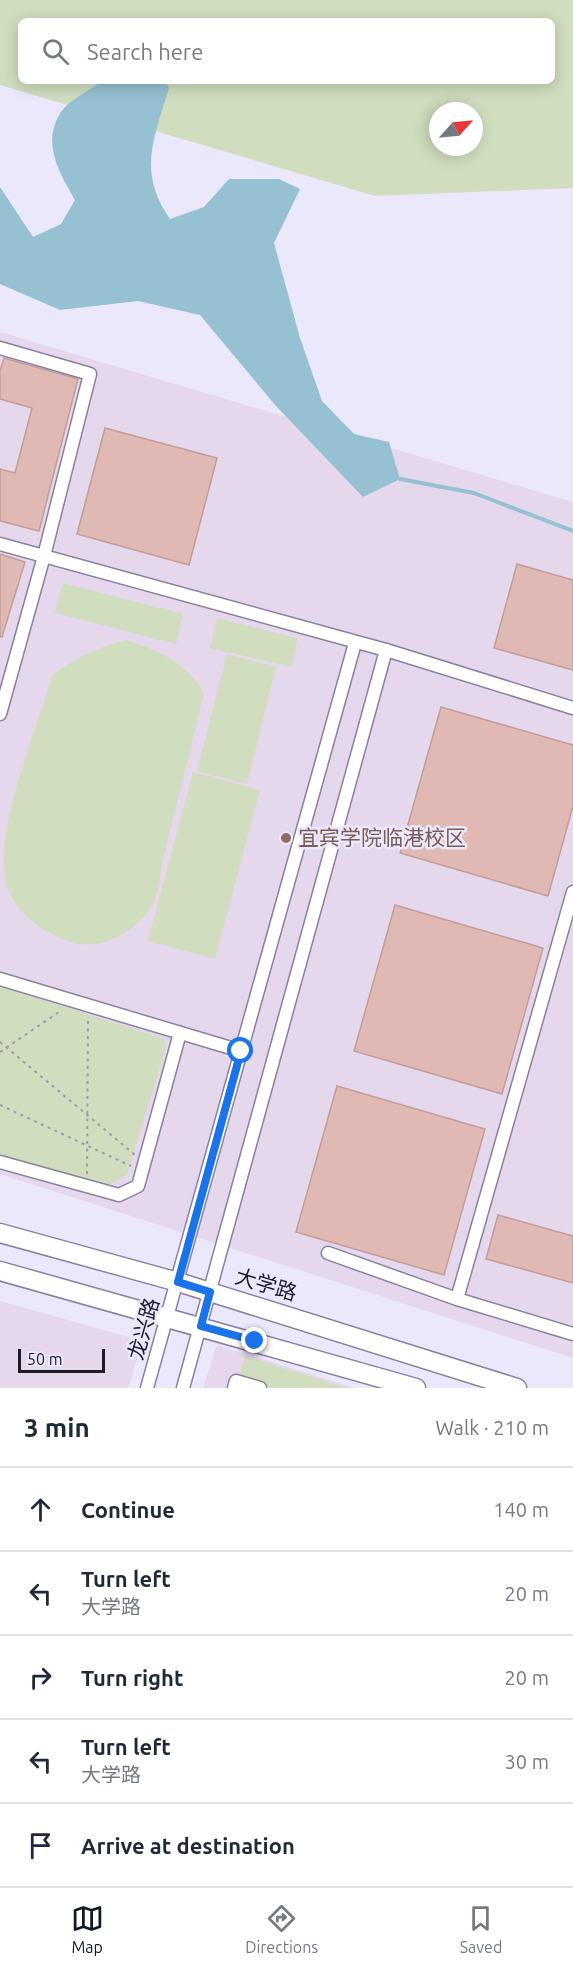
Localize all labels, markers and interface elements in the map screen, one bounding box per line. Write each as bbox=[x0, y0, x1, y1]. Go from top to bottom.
search box bbox=[18, 18, 555, 84]
icon: search bbox=[39, 35, 72, 68]
text: Search here bbox=[87, 39, 203, 64]
north arrow bbox=[429, 102, 483, 156]
place label: 宜宾学院临港校区 bbox=[298, 825, 466, 849]
marker: 宜宾学院临港校区 bbox=[279, 831, 293, 845]
route start bbox=[227, 1037, 253, 1063]
street label: 大学路 bbox=[233, 1263, 300, 1305]
street label: 龙兴路 bbox=[123, 1295, 163, 1362]
route end bbox=[241, 1327, 267, 1353]
scale bar bbox=[18, 1346, 105, 1374]
text: 50 m bbox=[27, 1350, 63, 1368]
text: 3 min bbox=[24, 1413, 90, 1442]
text: Walk · 210 m bbox=[436, 1416, 549, 1439]
icon: ahead bbox=[24, 1493, 57, 1526]
text: Continue bbox=[81, 1497, 175, 1522]
text: 140 m bbox=[493, 1498, 549, 1521]
text: Turn left bbox=[81, 1566, 171, 1591]
icon: left bbox=[24, 1577, 57, 1610]
text: 20 m bbox=[505, 1582, 549, 1605]
text: 大学路 bbox=[81, 1595, 141, 1618]
icon: right bbox=[24, 1661, 57, 1694]
text: Turn right bbox=[81, 1665, 183, 1690]
text: 20 m bbox=[505, 1666, 549, 1689]
text: Turn left bbox=[81, 1734, 171, 1759]
icon: left bbox=[24, 1745, 57, 1778]
text: 30 m bbox=[505, 1750, 549, 1773]
text: 大学路 bbox=[81, 1763, 141, 1786]
icon: arrive bbox=[24, 1829, 57, 1862]
text: Arrive at destination bbox=[81, 1833, 295, 1858]
tab: Map bbox=[71, 1902, 104, 1956]
tab: Directions bbox=[245, 1902, 318, 1956]
tab: Saved bbox=[460, 1902, 502, 1956]

